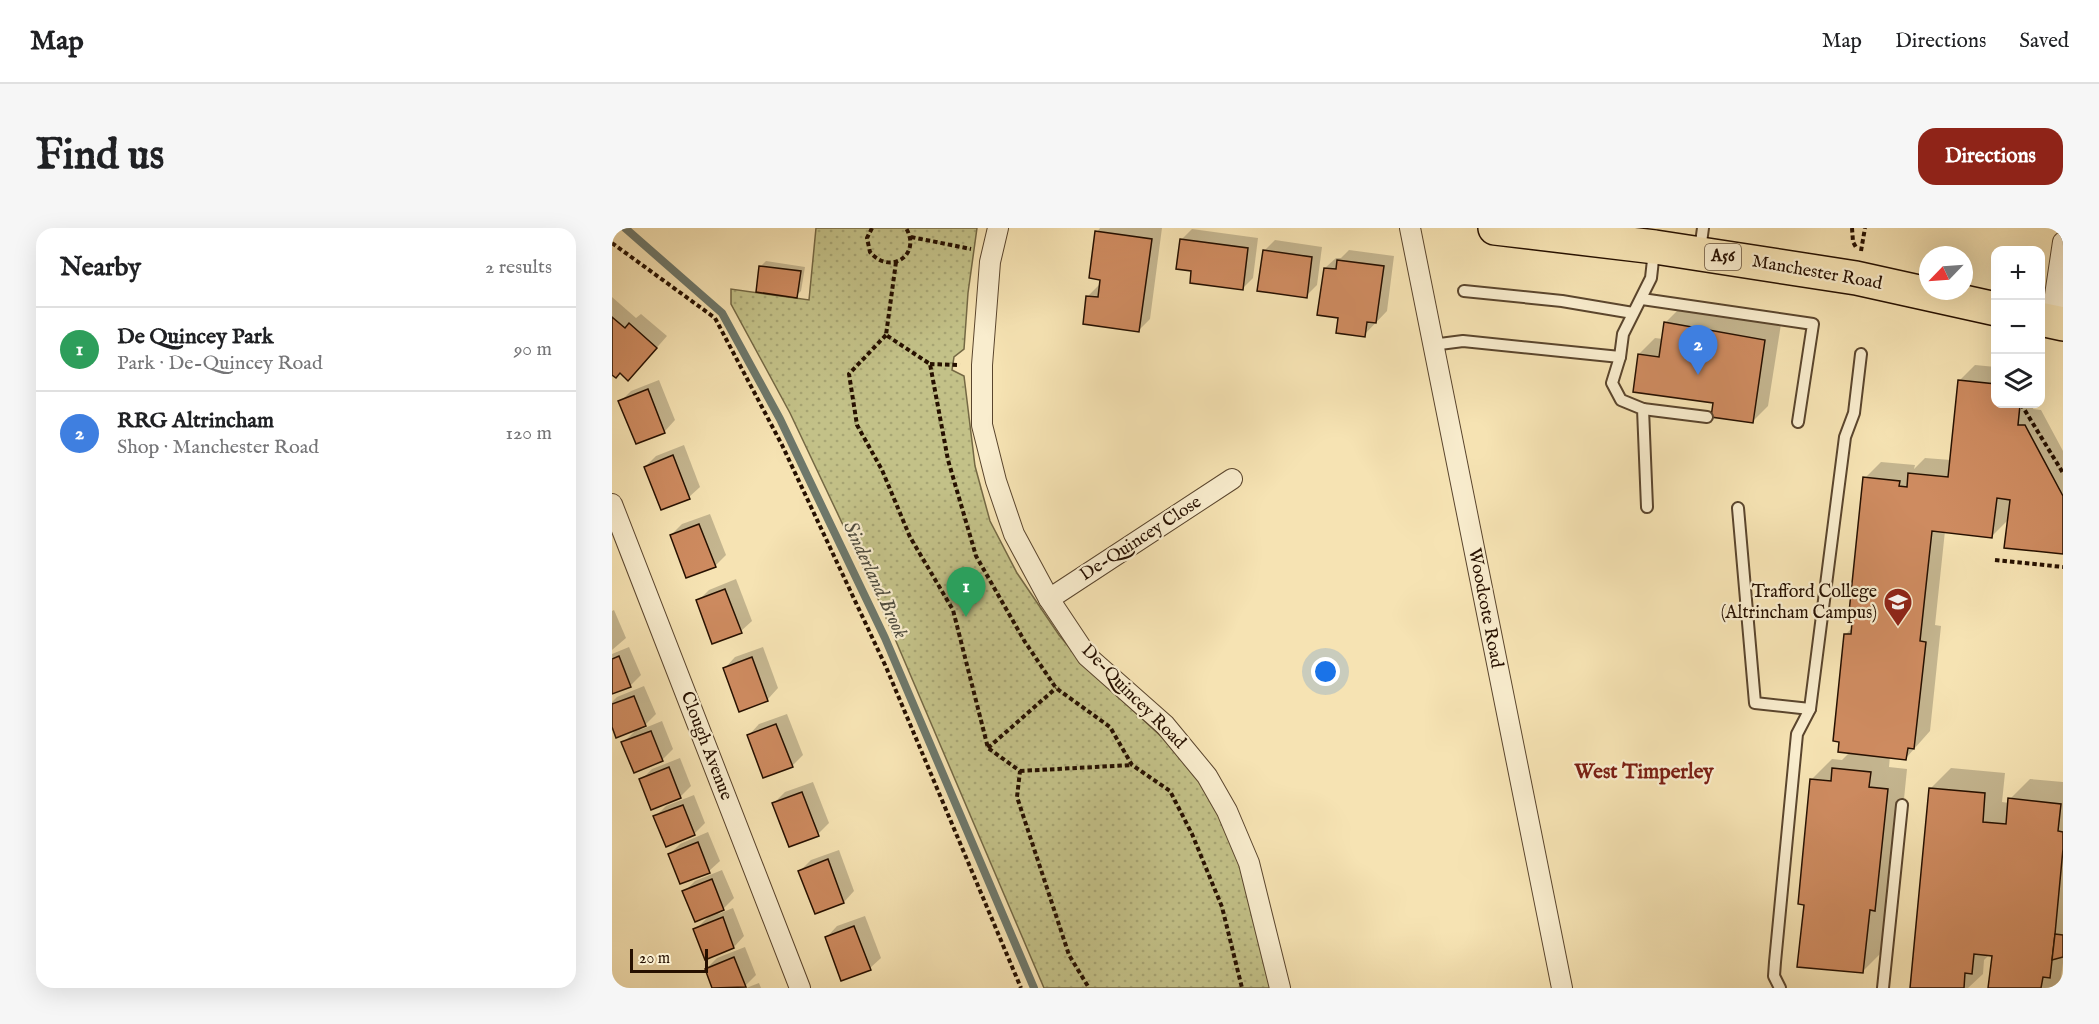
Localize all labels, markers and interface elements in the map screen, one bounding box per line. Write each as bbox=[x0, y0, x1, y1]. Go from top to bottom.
text: Map bbox=[30, 24, 84, 59]
text: Map bbox=[1822, 28, 1862, 55]
text: Directions bbox=[1895, 28, 1986, 55]
text: Saved bbox=[2019, 28, 2069, 55]
button: Directions bbox=[1918, 128, 2063, 185]
text: Find us bbox=[36, 130, 164, 183]
road number: A56 bbox=[1705, 244, 1741, 270]
north arrow bbox=[1919, 246, 1973, 300]
map controls bbox=[1991, 246, 2045, 408]
button: + bbox=[1991, 246, 2045, 300]
street label: Manchester Road bbox=[1750, 250, 1884, 296]
text: Nearby bbox=[60, 251, 141, 284]
text: 2 results bbox=[485, 255, 552, 280]
button: − bbox=[1991, 300, 2045, 354]
text: De Quincey Park bbox=[117, 323, 274, 351]
pin: 2 bbox=[1678, 326, 1718, 375]
text: 1 bbox=[76, 337, 83, 362]
text: 90 m bbox=[514, 337, 552, 362]
text: Park · De-Quincey Road bbox=[117, 351, 323, 376]
button: layers bbox=[1991, 354, 2045, 408]
text: RRG Altrincham bbox=[117, 407, 274, 435]
text: 2 bbox=[75, 421, 84, 446]
text: 120 m bbox=[506, 421, 552, 446]
text: Shop · Manchester Road bbox=[117, 435, 319, 460]
street label: De-Quincey Close bbox=[1076, 491, 1206, 587]
water label: Sinderland Brook bbox=[837, 517, 913, 643]
street label: Woodcote Road bbox=[1462, 546, 1508, 670]
pin: 1 bbox=[946, 568, 986, 617]
place label: Trafford College (Altrincham Campus) bbox=[1721, 581, 1877, 625]
school or university icon: Trafford College (Altrincham Campus) bbox=[1882, 586, 1914, 628]
street label: De-Quincey Road bbox=[1076, 640, 1191, 755]
your location bbox=[1311, 657, 1340, 686]
street label: Clough Avenue bbox=[675, 688, 737, 804]
district label: West Timperley bbox=[1573, 759, 1714, 786]
scale bar bbox=[630, 946, 708, 974]
text: 20 m bbox=[639, 949, 670, 969]

